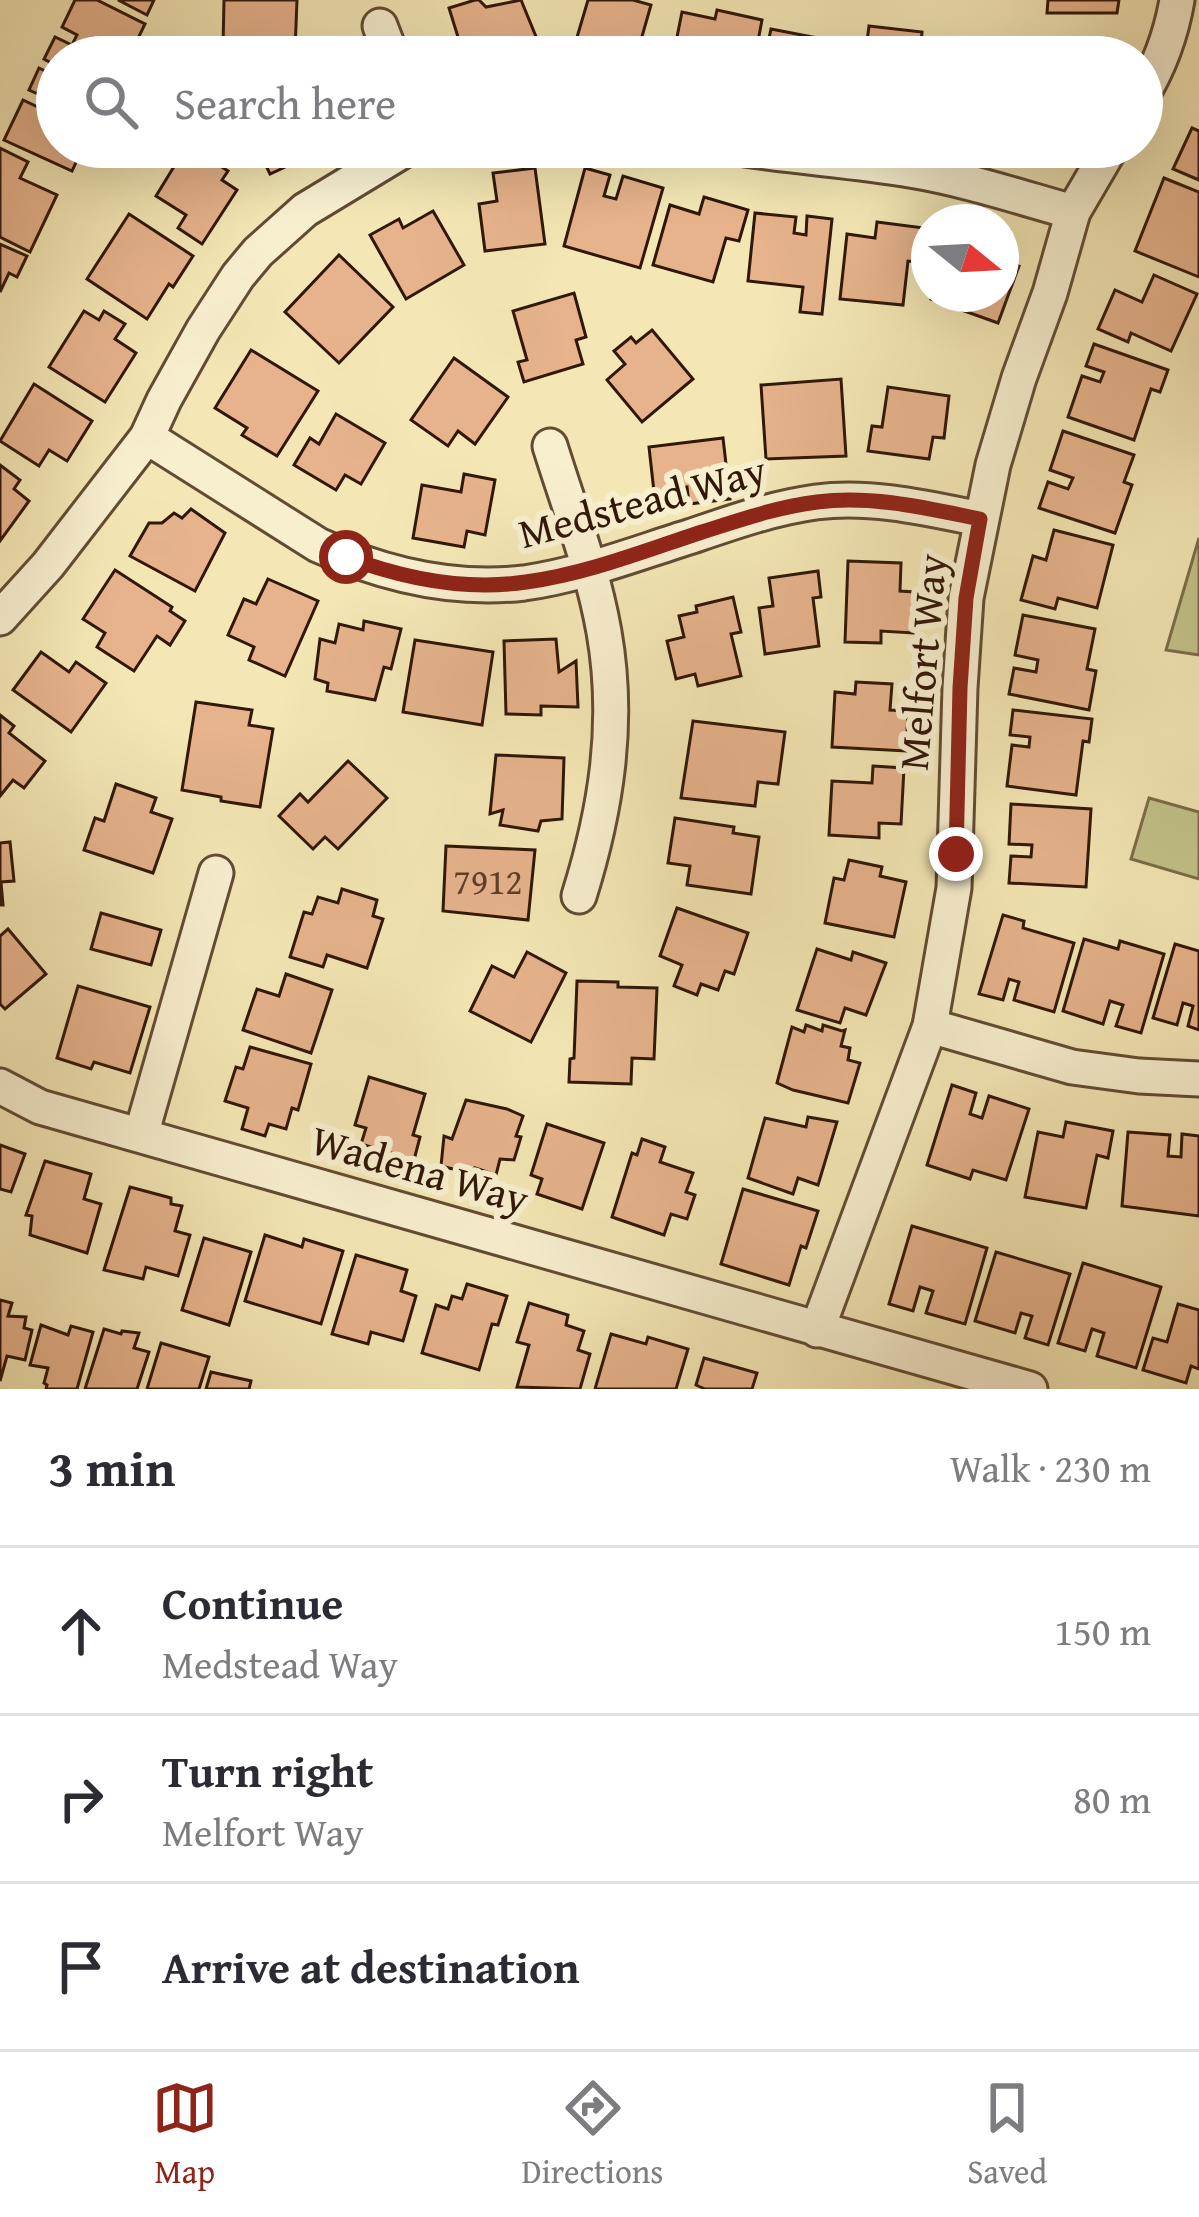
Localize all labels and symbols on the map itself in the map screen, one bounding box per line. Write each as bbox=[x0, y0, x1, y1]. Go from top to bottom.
north arrow bbox=[911, 204, 1019, 312]
street label: Medstead Way bbox=[511, 438, 773, 563]
route start bbox=[319, 530, 373, 584]
street label: Melfort Way bbox=[882, 551, 961, 773]
route end bbox=[929, 827, 983, 881]
house number: 7912 bbox=[453, 854, 523, 907]
street label: Wadena Way bbox=[304, 1108, 536, 1229]

